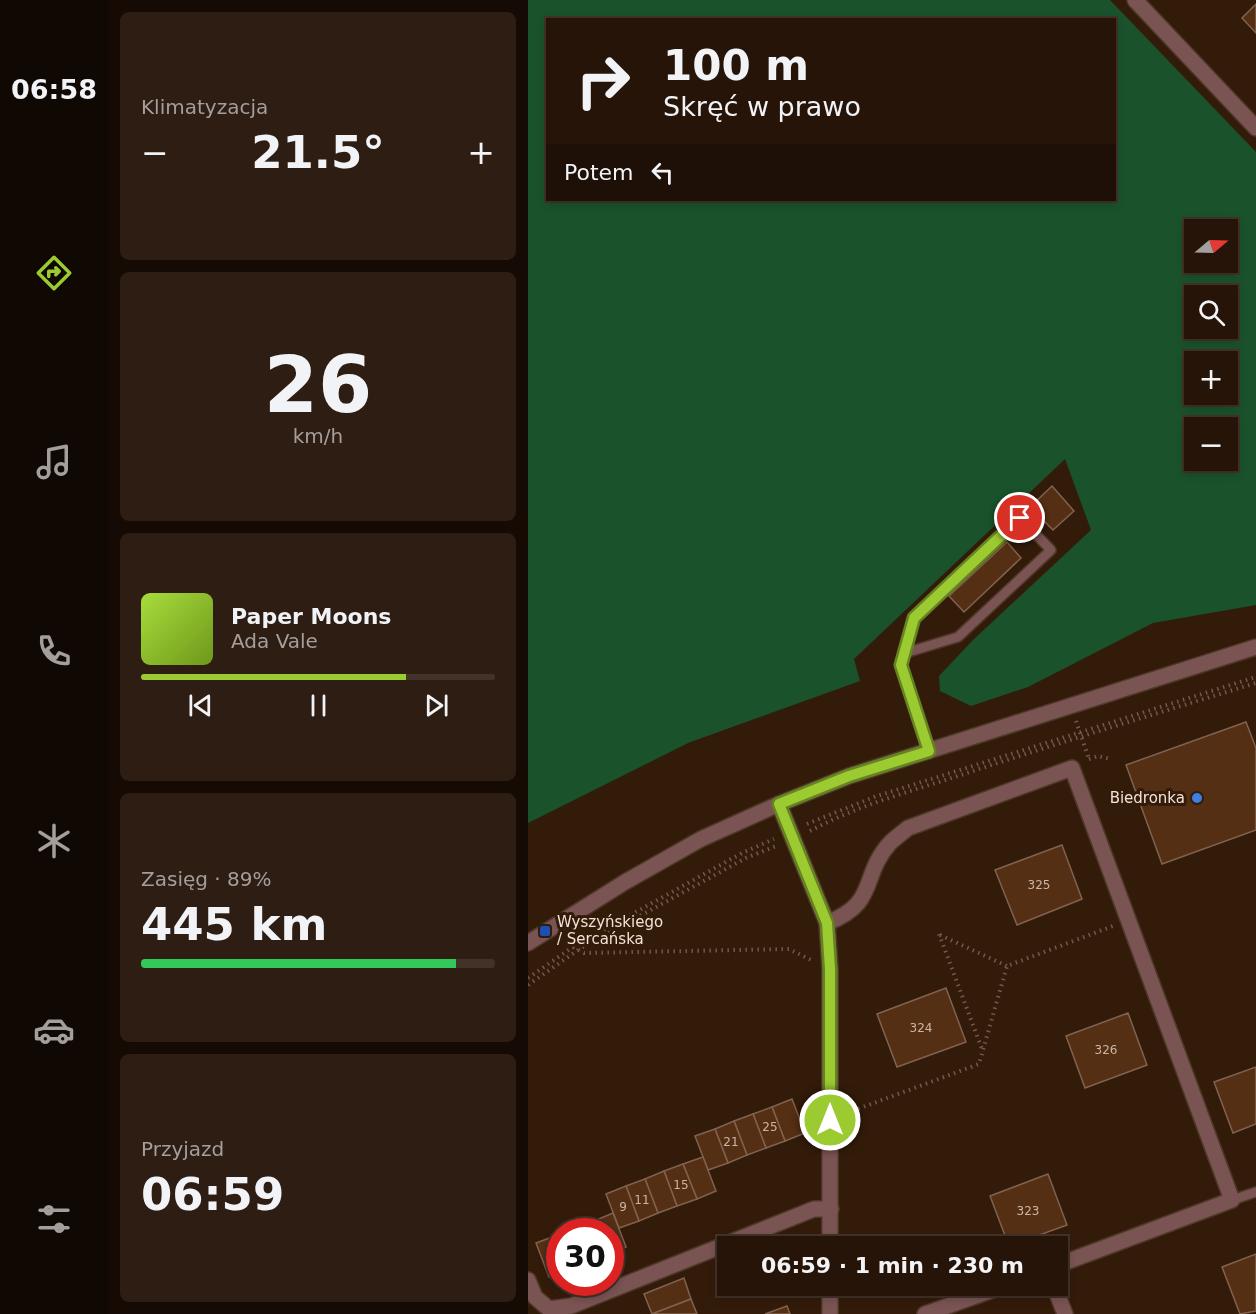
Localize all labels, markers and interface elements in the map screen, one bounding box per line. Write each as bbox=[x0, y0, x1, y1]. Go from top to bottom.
text: 100 m bbox=[663, 41, 809, 90]
icon: right bbox=[564, 42, 642, 120]
text: 06:58 bbox=[11, 74, 97, 105]
text: Skręć w prawo bbox=[663, 91, 861, 122]
text: Klimatyzacja bbox=[141, 95, 268, 119]
text: 21.5° bbox=[251, 126, 385, 179]
text: − bbox=[141, 133, 169, 172]
text: + bbox=[467, 133, 495, 172]
icon: left bbox=[646, 156, 679, 189]
text: Potem bbox=[564, 160, 634, 185]
north arrow bbox=[1184, 219, 1238, 273]
map controls bbox=[1184, 219, 1238, 471]
icon: directions bbox=[33, 252, 75, 294]
button: search bbox=[1184, 285, 1238, 339]
text: 26 bbox=[264, 340, 372, 430]
button: + bbox=[1184, 351, 1238, 405]
button: − bbox=[1184, 417, 1238, 471]
text: km/h bbox=[293, 424, 343, 448]
icon: music bbox=[33, 441, 75, 483]
pin bbox=[994, 492, 1045, 543]
icon: arrive bbox=[1003, 501, 1036, 534]
text: Paper Moons bbox=[231, 604, 391, 629]
text: Ada Vale bbox=[231, 629, 318, 653]
icon: phone bbox=[33, 630, 75, 672]
icon: previous bbox=[184, 689, 217, 722]
icon: pause bbox=[302, 689, 335, 722]
icon: next bbox=[420, 689, 453, 722]
place label: Biedronka bbox=[1110, 789, 1185, 807]
marker: Biedronka bbox=[1190, 791, 1204, 805]
icon: climate bbox=[33, 820, 75, 862]
text: Zasięg · 89% bbox=[141, 867, 271, 891]
house number: 325 bbox=[1028, 878, 1050, 892]
text: 445 km bbox=[141, 898, 327, 951]
place label: Wyszyńskiego / Sercańska bbox=[557, 913, 663, 948]
marker: Wyszyńskiego / Sercańska bbox=[538, 924, 552, 938]
icon: car bbox=[33, 1009, 75, 1051]
house number: 324 bbox=[910, 1021, 932, 1035]
house number: 326 bbox=[1095, 1043, 1117, 1057]
position arrow bbox=[798, 1088, 862, 1152]
house number: 25 bbox=[762, 1120, 778, 1134]
house number: 21 bbox=[723, 1135, 739, 1149]
text: Przyjazd bbox=[141, 1137, 224, 1161]
text: 06:59 bbox=[141, 1168, 284, 1221]
house number: 15 bbox=[673, 1178, 689, 1192]
house number: 11 bbox=[634, 1193, 650, 1207]
icon: filters bbox=[33, 1198, 75, 1240]
house number: 9 bbox=[619, 1200, 627, 1214]
house number: 323 bbox=[1017, 1204, 1039, 1218]
speed limit sign: 30 bbox=[546, 1218, 624, 1296]
text: 06:59 · 1 min · 230 m bbox=[761, 1253, 1024, 1278]

